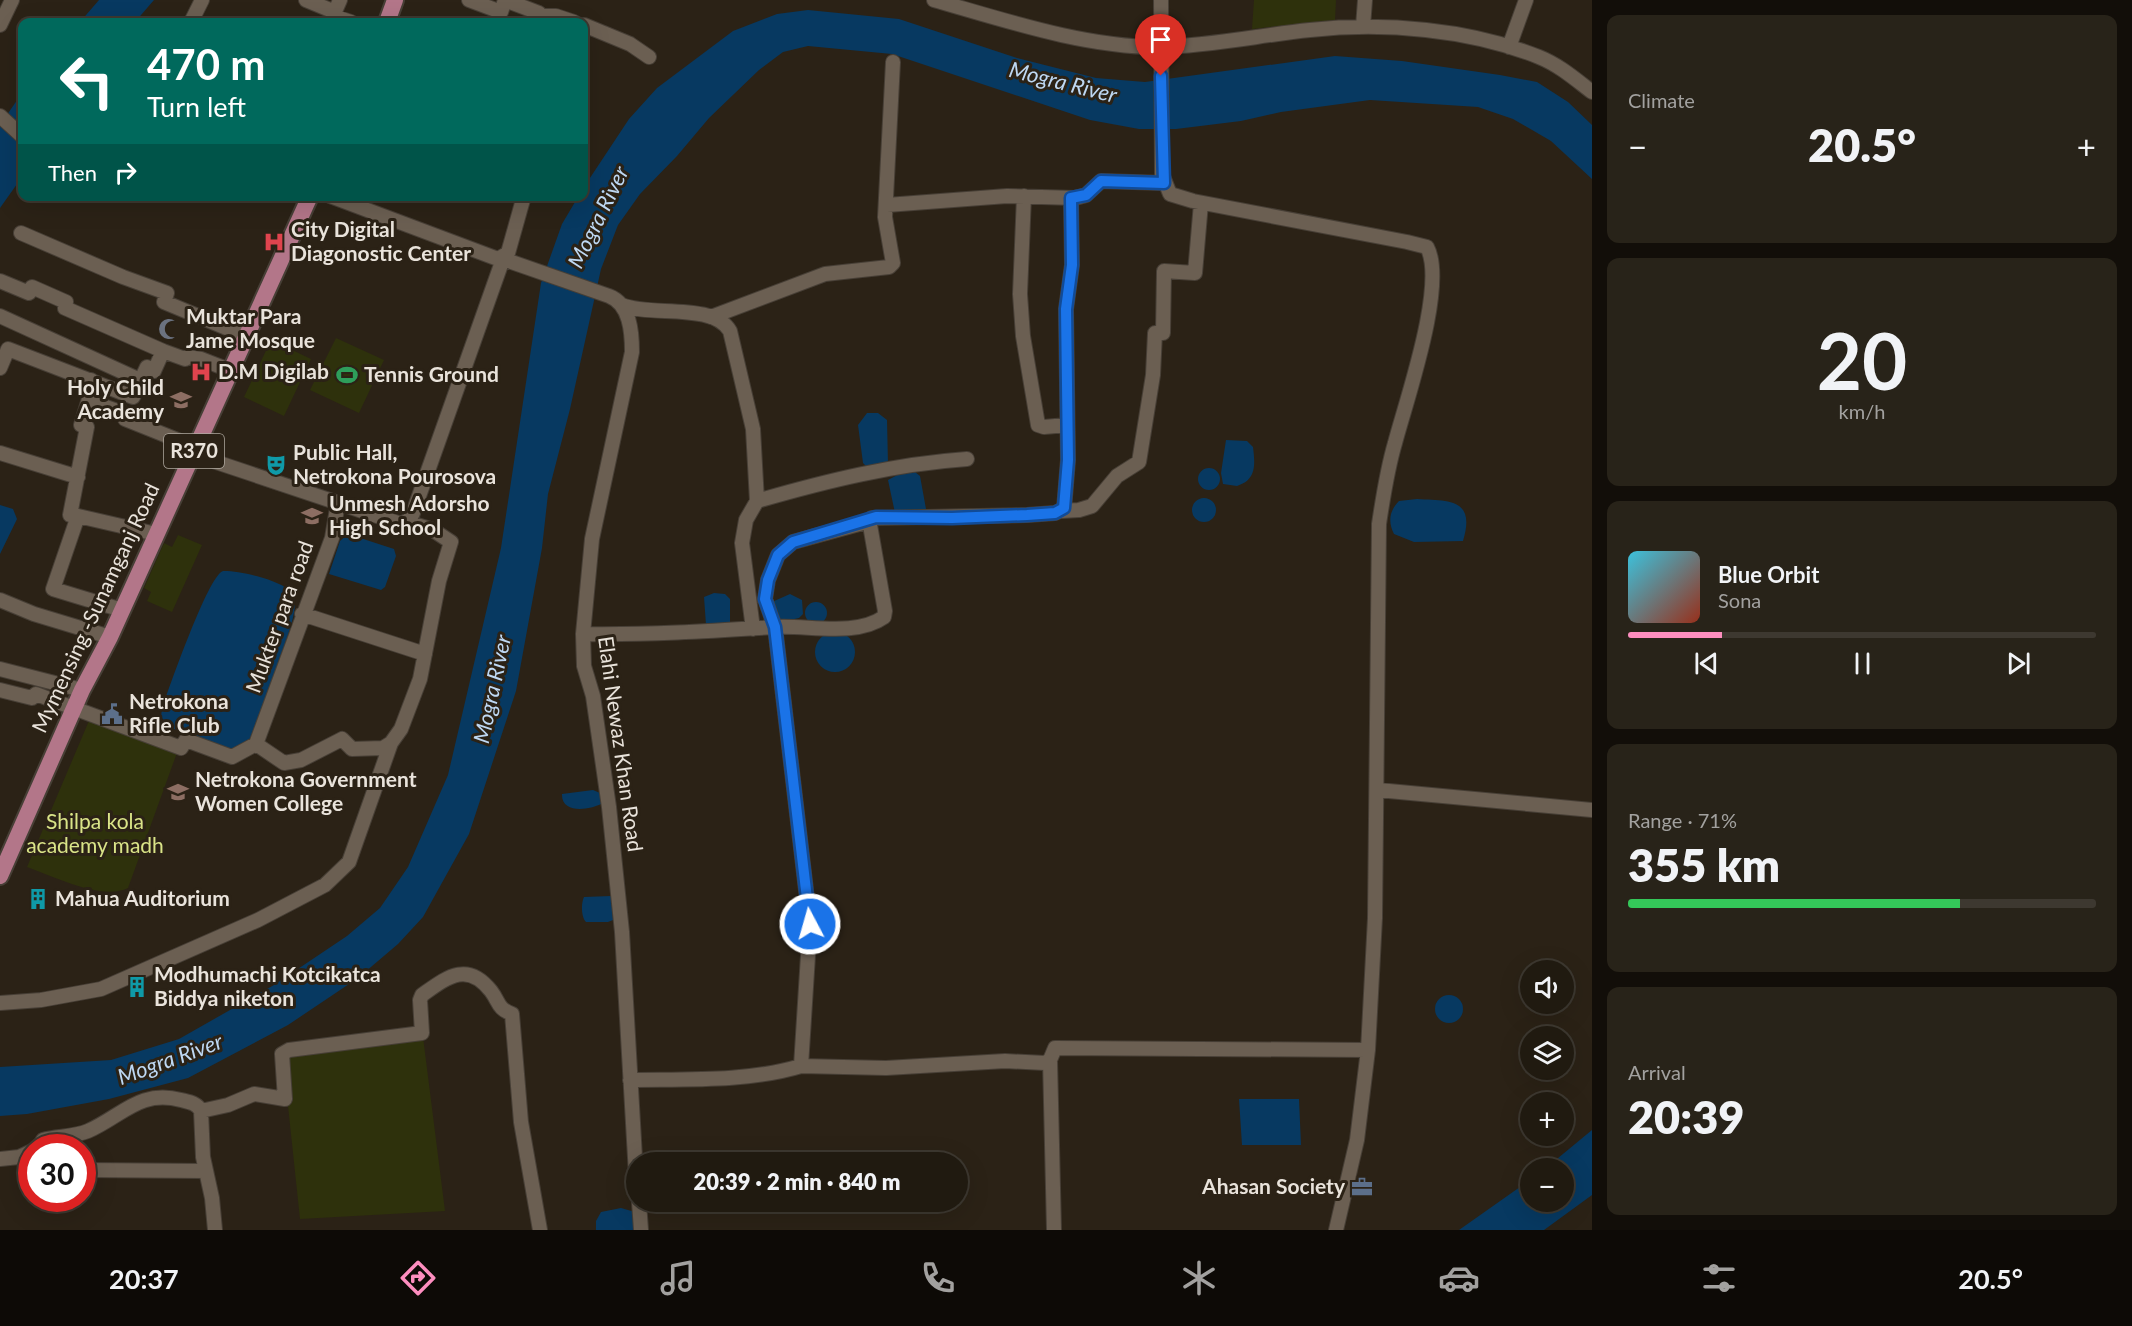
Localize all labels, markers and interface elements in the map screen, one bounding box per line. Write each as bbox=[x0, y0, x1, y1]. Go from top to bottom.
pin bbox=[1135, 14, 1186, 76]
icon: arrive bbox=[1144, 23, 1177, 56]
text: 470 m bbox=[147, 39, 265, 89]
icon: left bbox=[48, 42, 126, 120]
water label: Mogra River bbox=[1006, 55, 1120, 108]
text: Climate bbox=[1628, 88, 1695, 112]
text: Turn left bbox=[147, 90, 246, 123]
text: 20.5° bbox=[1808, 118, 1916, 172]
text: − bbox=[1628, 126, 1647, 166]
text: + bbox=[2077, 126, 2096, 166]
icon: right bbox=[109, 156, 142, 189]
text: Then bbox=[48, 159, 97, 186]
water label: Mogra River bbox=[561, 161, 634, 272]
place label: City Digital Diagonostic Center bbox=[291, 216, 471, 265]
hospital icon: City Digital Diagonostic Center bbox=[262, 230, 286, 254]
place label: Muktar Para Jame Mosque bbox=[186, 303, 315, 352]
text: 20 bbox=[1817, 313, 1907, 407]
mosque icon: Muktar Para Jame Mosque bbox=[157, 317, 181, 341]
place label: D.M Digilab bbox=[218, 358, 329, 383]
hospital icon: D.M Digilab bbox=[189, 360, 213, 384]
place label: Tennis Ground bbox=[364, 361, 499, 386]
sports icon: Tennis Ground bbox=[335, 363, 359, 387]
place label: Holy Child Academy bbox=[67, 374, 165, 423]
school or university icon: Holy Child Academy bbox=[169, 388, 193, 412]
text: km/h bbox=[1839, 399, 1885, 423]
road number: R370 bbox=[164, 434, 224, 468]
place label: Public Hall, Netrokona Pourosova bbox=[293, 439, 496, 488]
theatre icon: Public Hall, Netrokona Pourosova bbox=[264, 453, 288, 477]
street label: Mymensing -Sunamganj Road bbox=[26, 479, 164, 736]
place label: Unmesh Adorsho High School bbox=[329, 490, 490, 539]
school or university icon: Unmesh Adorsho High School bbox=[300, 504, 324, 528]
street label: Mukter para road bbox=[240, 537, 318, 696]
text: Blue Orbit bbox=[1718, 561, 1819, 588]
text: Sona bbox=[1718, 588, 1761, 612]
water label: Mogra River bbox=[467, 632, 516, 746]
street label: Elahi Newaz Khan Road bbox=[594, 634, 649, 853]
icon: previous bbox=[1690, 647, 1723, 680]
icon: pause bbox=[1846, 647, 1879, 680]
icon: next bbox=[2002, 647, 2035, 680]
place label: Netrokona Rifle Club bbox=[129, 688, 229, 737]
public building icon: Netrokona Rifle Club bbox=[100, 702, 124, 726]
place label: Netrokona Government Women College bbox=[195, 766, 417, 815]
school or university icon: Netrokona Government Women College bbox=[166, 780, 190, 804]
park label: Shilpa kola academy madh bbox=[26, 808, 164, 857]
text: Range · 71% bbox=[1628, 808, 1737, 832]
text: 355 km bbox=[1628, 838, 1780, 892]
place label: Mahua Auditorium bbox=[55, 885, 230, 910]
building icon: Mahua Auditorium bbox=[26, 887, 50, 911]
position arrow bbox=[778, 892, 842, 956]
map controls bbox=[1520, 960, 1574, 1212]
button: sound bbox=[1520, 960, 1574, 1014]
place label: Modhumachi Kotcikatca Biddya niketon bbox=[154, 961, 381, 1010]
building icon: Modhumachi Kotcikatca Biddya niketon bbox=[125, 975, 149, 999]
button: layers bbox=[1520, 1026, 1574, 1080]
water label: Mogra River bbox=[114, 1027, 227, 1090]
text: Arrival bbox=[1628, 1060, 1686, 1084]
text: 20:39 bbox=[1628, 1090, 1744, 1144]
button: + bbox=[1520, 1092, 1574, 1146]
speed limit sign: 30 bbox=[18, 1134, 96, 1212]
button: − bbox=[1520, 1158, 1574, 1212]
text: 20:39 · 2 min · 840 m bbox=[694, 1168, 900, 1195]
place label: Ahasan Society bbox=[1201, 1173, 1346, 1198]
office icon: Ahasan Society bbox=[1350, 1175, 1374, 1199]
icon: directions bbox=[397, 1257, 439, 1299]
icon: music bbox=[657, 1257, 699, 1299]
icon: phone bbox=[917, 1257, 959, 1299]
icon: climate bbox=[1178, 1257, 1220, 1299]
icon: car bbox=[1438, 1257, 1480, 1299]
icon: filters bbox=[1698, 1257, 1740, 1299]
text: 20:37 bbox=[109, 1262, 179, 1295]
text: 20.5° bbox=[1958, 1262, 2023, 1295]

